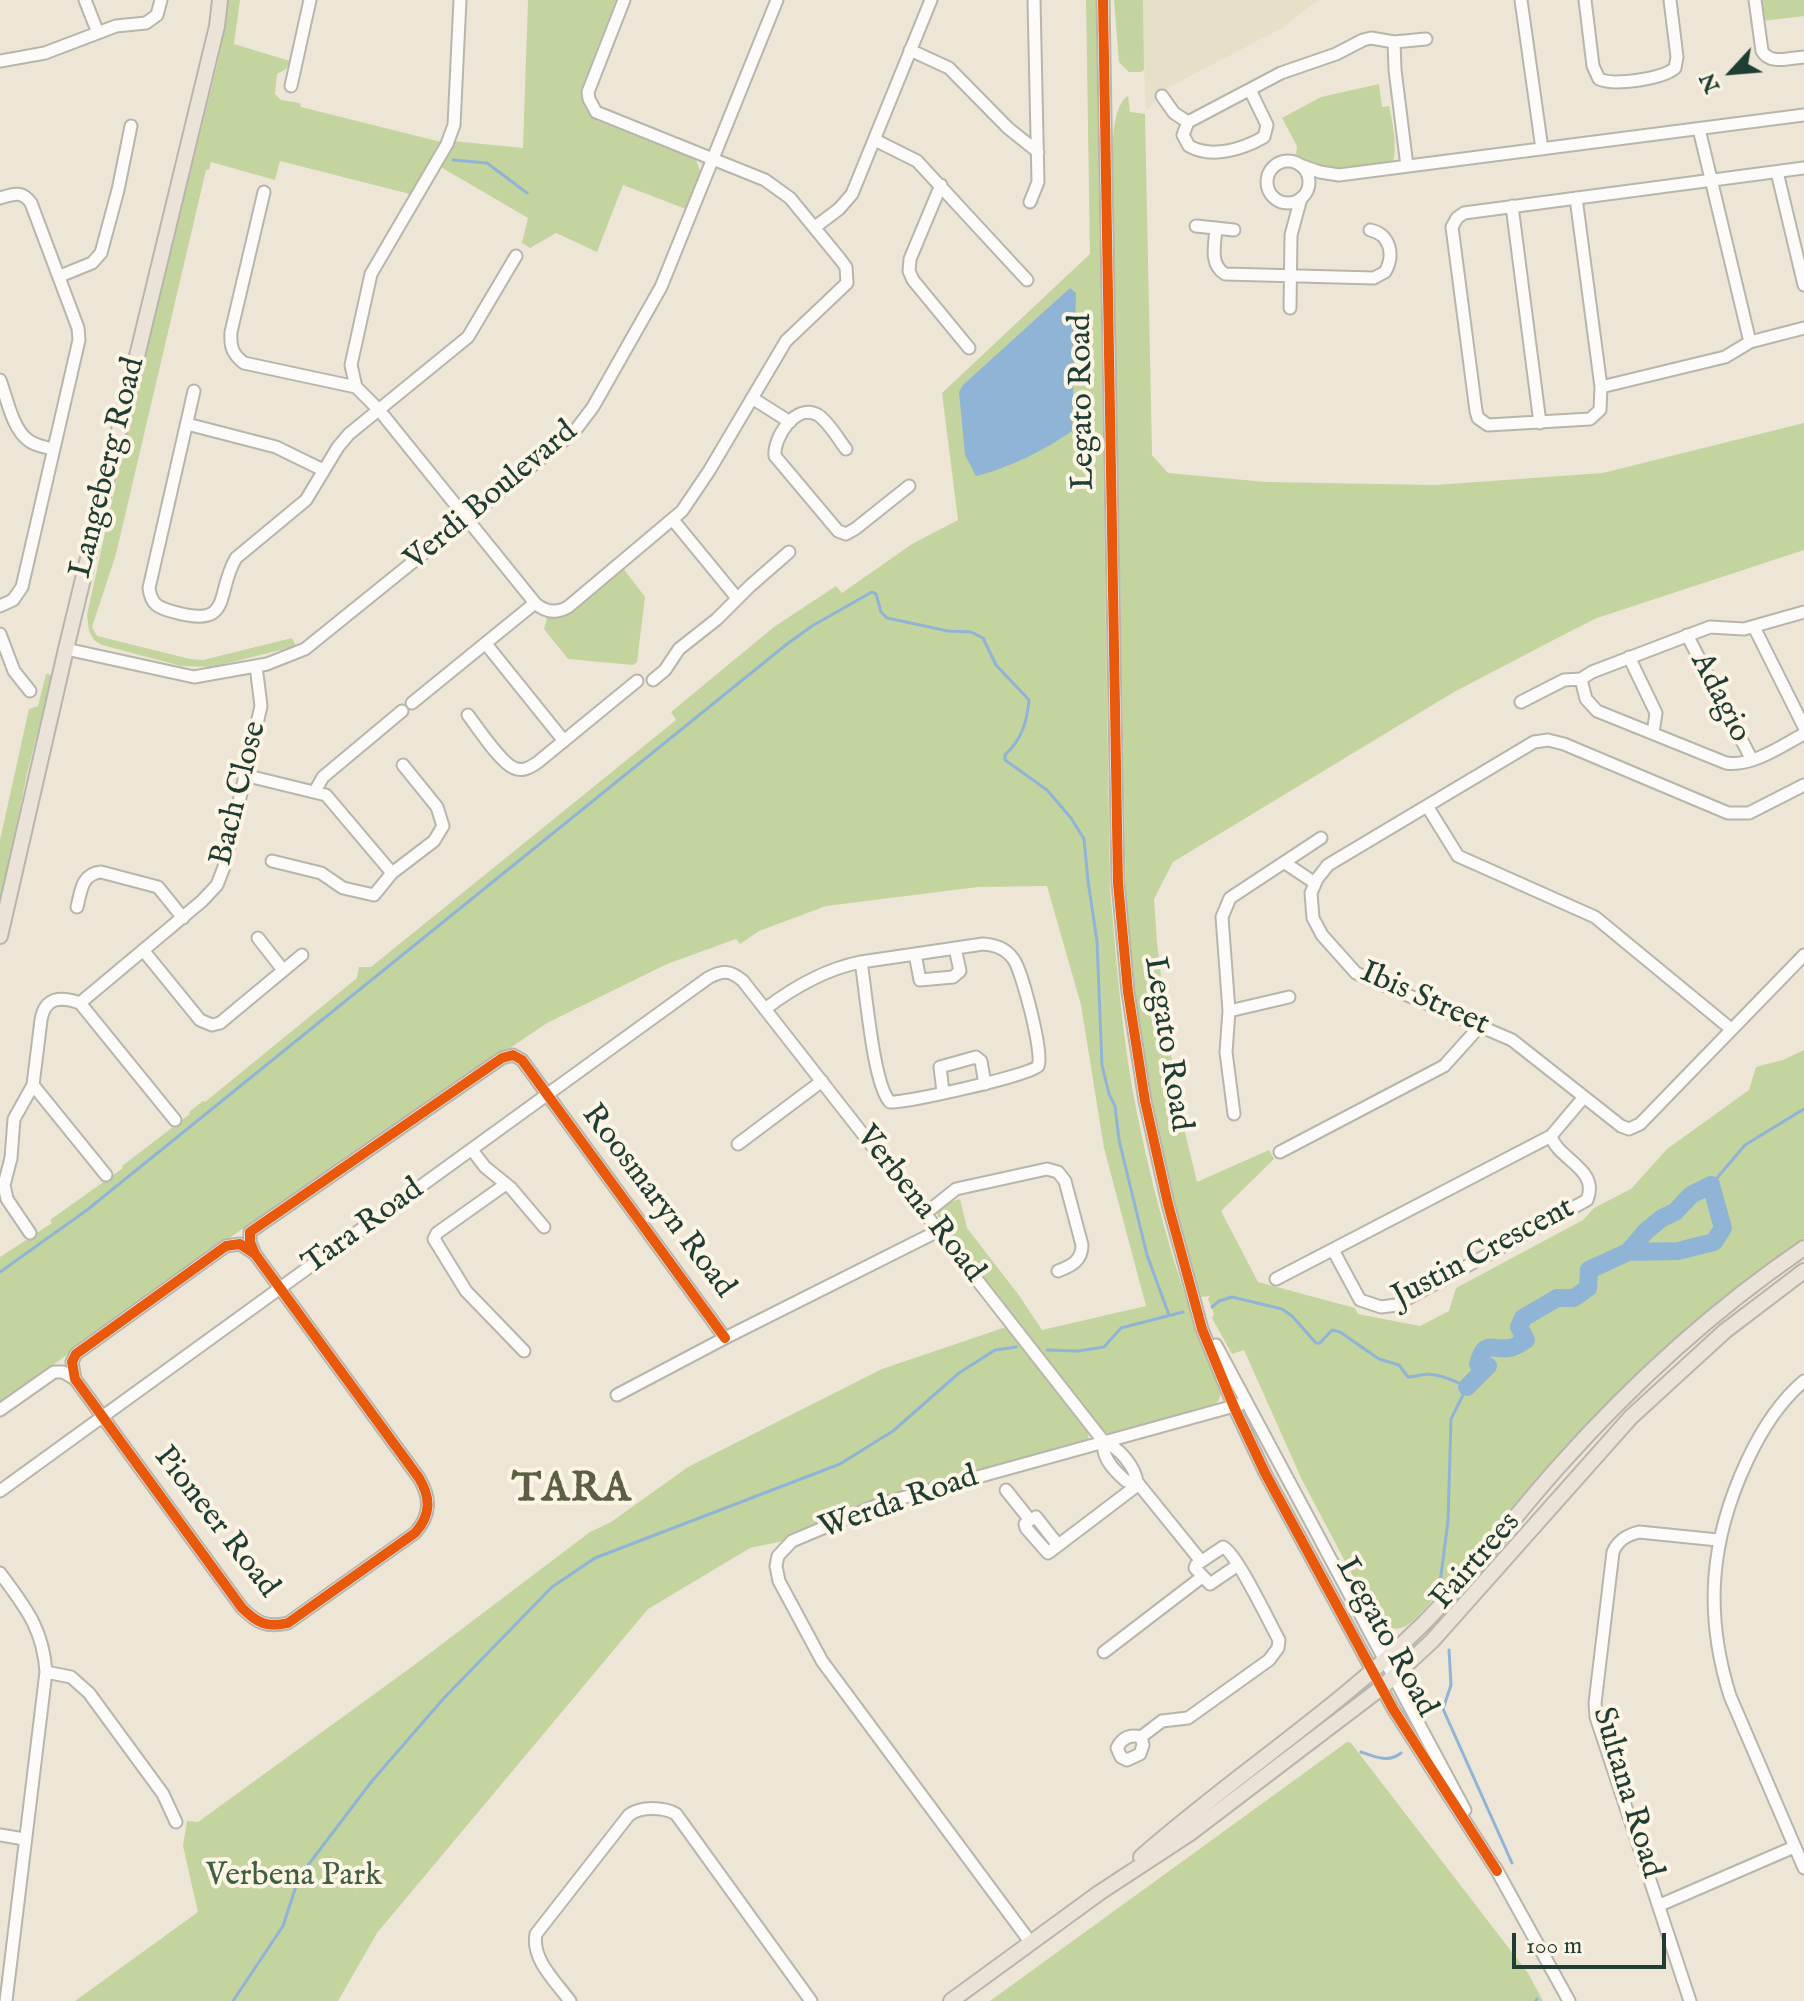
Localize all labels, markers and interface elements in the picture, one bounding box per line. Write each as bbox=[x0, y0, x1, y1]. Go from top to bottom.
north arrow bbox=[1692, 32, 1772, 112]
text: N bbox=[1694, 68, 1727, 97]
street label: Legato Road bbox=[1063, 314, 1105, 490]
street label: Langeberg Road bbox=[63, 354, 155, 582]
street label: Verdi Boulevard bbox=[398, 414, 586, 580]
street label: Adagio bbox=[1680, 647, 1758, 749]
street label: Bach Close bbox=[204, 718, 276, 870]
street label: Legato Road bbox=[1133, 954, 1199, 1134]
street label: Ibis Street bbox=[1354, 955, 1494, 1045]
street label: Roosmaryn Road bbox=[572, 1098, 742, 1306]
street label: Verbena Road bbox=[846, 1119, 992, 1291]
street label: Tara Road bbox=[296, 1171, 432, 1285]
street label: Justin Crescent bbox=[1387, 1190, 1581, 1318]
street label: Pioneer Road bbox=[144, 1440, 286, 1606]
street label: Werda Road bbox=[814, 1459, 984, 1549]
district label: TARA bbox=[512, 1468, 632, 1516]
street label: Fairtrees bbox=[1424, 1505, 1530, 1619]
street label: Legato Road bbox=[1325, 1552, 1445, 1724]
street label: Sultana Road bbox=[1582, 1703, 1670, 1883]
park label: Verbena Park bbox=[206, 1858, 382, 1896]
scale bar bbox=[1516, 1917, 1670, 1967]
text: 100 m bbox=[1526, 1931, 1582, 1962]

